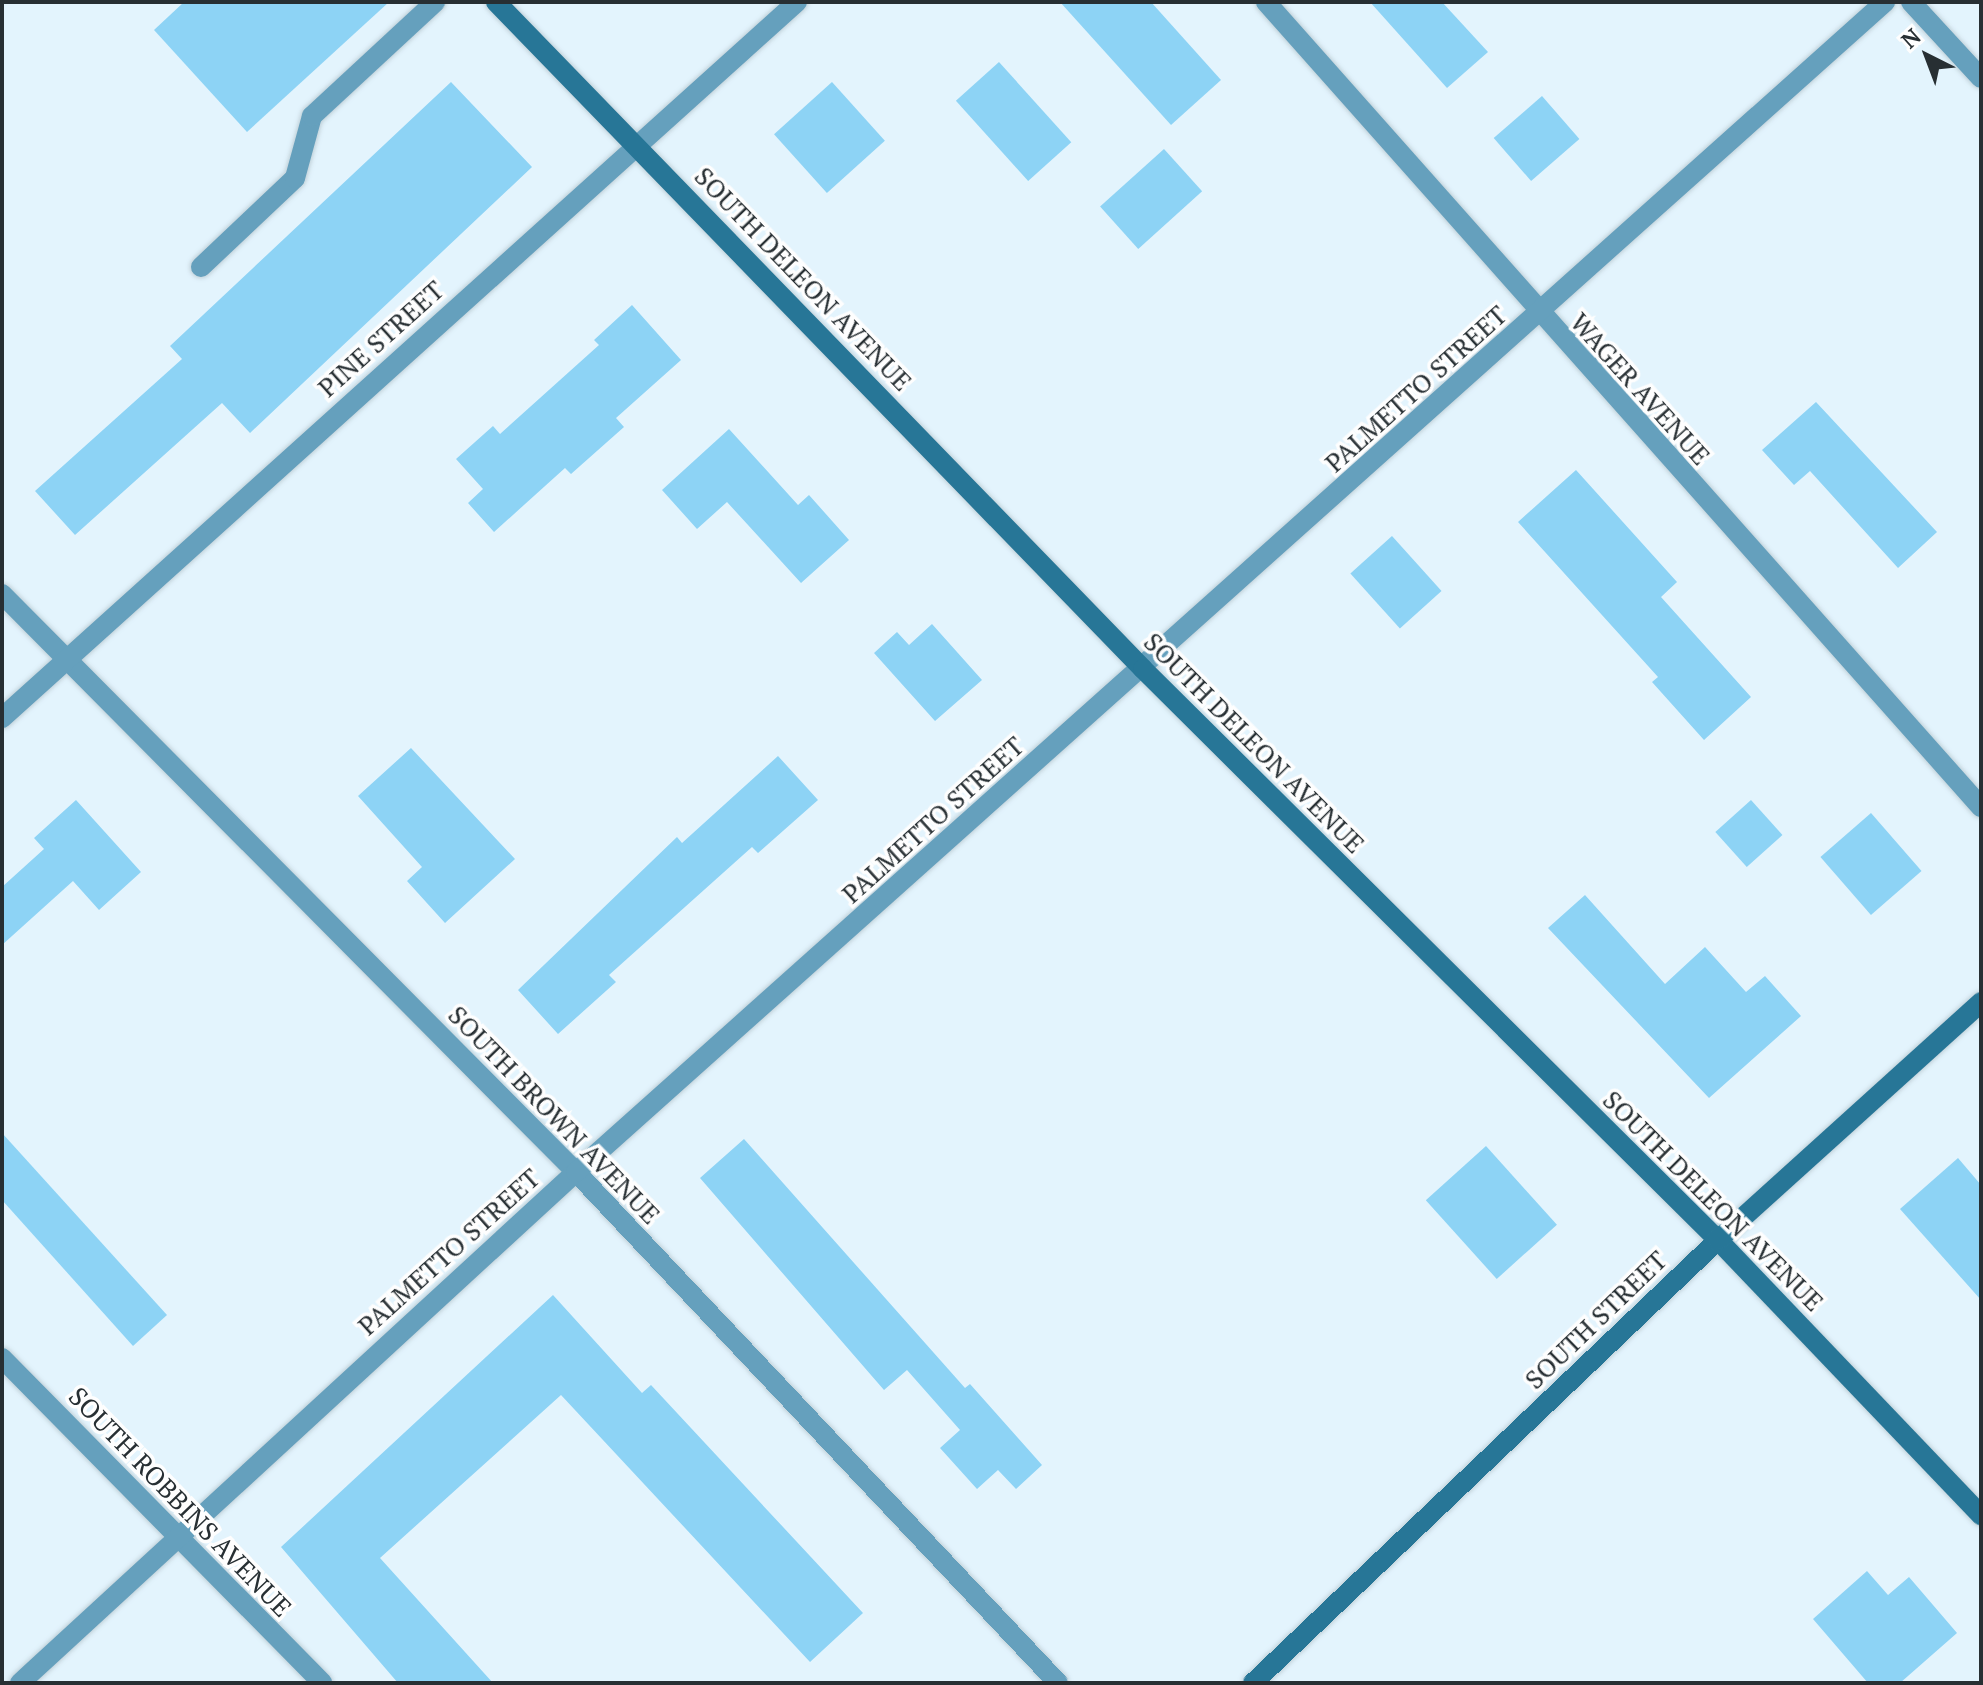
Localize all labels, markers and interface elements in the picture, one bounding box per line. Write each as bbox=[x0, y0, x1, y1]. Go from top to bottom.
north arrow bbox=[1887, 16, 1967, 96]
text: N bbox=[1895, 21, 1927, 54]
street label: SOUTH DELEON AVENUE bbox=[688, 161, 918, 397]
street label: PINE STREET bbox=[312, 275, 450, 403]
street label: PALMETTO STREET bbox=[1319, 299, 1513, 479]
street label: WAGER AVENUE bbox=[1564, 307, 1716, 471]
street label: SOUTH DELEON AVENUE bbox=[1137, 626, 1371, 860]
street label: PALMETTO STREET bbox=[836, 730, 1030, 910]
street label: SOUTH BROWN AVENUE bbox=[442, 999, 666, 1231]
street label: SOUTH DELEON AVENUE bbox=[1596, 1084, 1830, 1318]
street label: PALMETTO STREET bbox=[352, 1162, 546, 1342]
street label: SOUTH STREET bbox=[1519, 1245, 1673, 1395]
street label: SOUTH ROBBINS AVENUE bbox=[62, 1381, 298, 1623]

